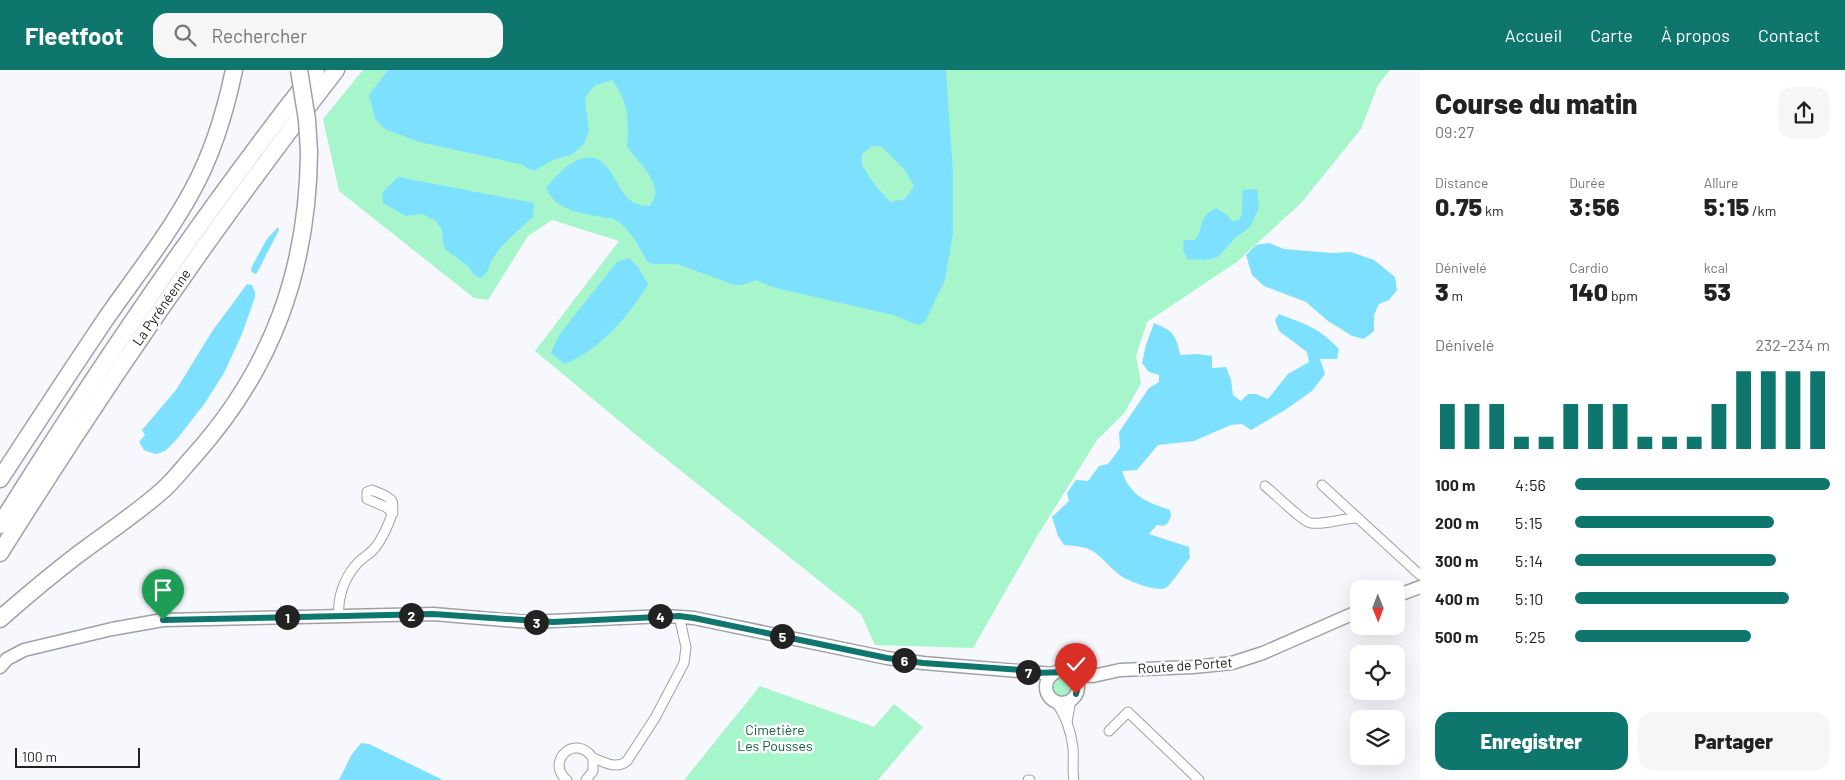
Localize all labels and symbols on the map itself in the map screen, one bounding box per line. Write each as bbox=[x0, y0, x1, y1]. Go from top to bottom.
street label: La Pyrénéenne bbox=[128, 265, 194, 349]
pin bbox=[142, 569, 184, 620]
north arrow bbox=[1350, 580, 1405, 635]
pin: 2 bbox=[398, 602, 424, 628]
pin: 1 bbox=[274, 604, 300, 630]
pin: 4 bbox=[648, 604, 672, 628]
pin: 3 bbox=[524, 610, 548, 634]
pin: 5 bbox=[770, 624, 794, 648]
pin bbox=[1055, 643, 1097, 694]
pin: 6 bbox=[892, 648, 916, 672]
street label: Route de Portet bbox=[1137, 653, 1233, 677]
pin: 7 bbox=[1016, 660, 1040, 684]
park label: Cimetière Les Pousses bbox=[737, 721, 813, 754]
scale bar bbox=[15, 745, 140, 768]

